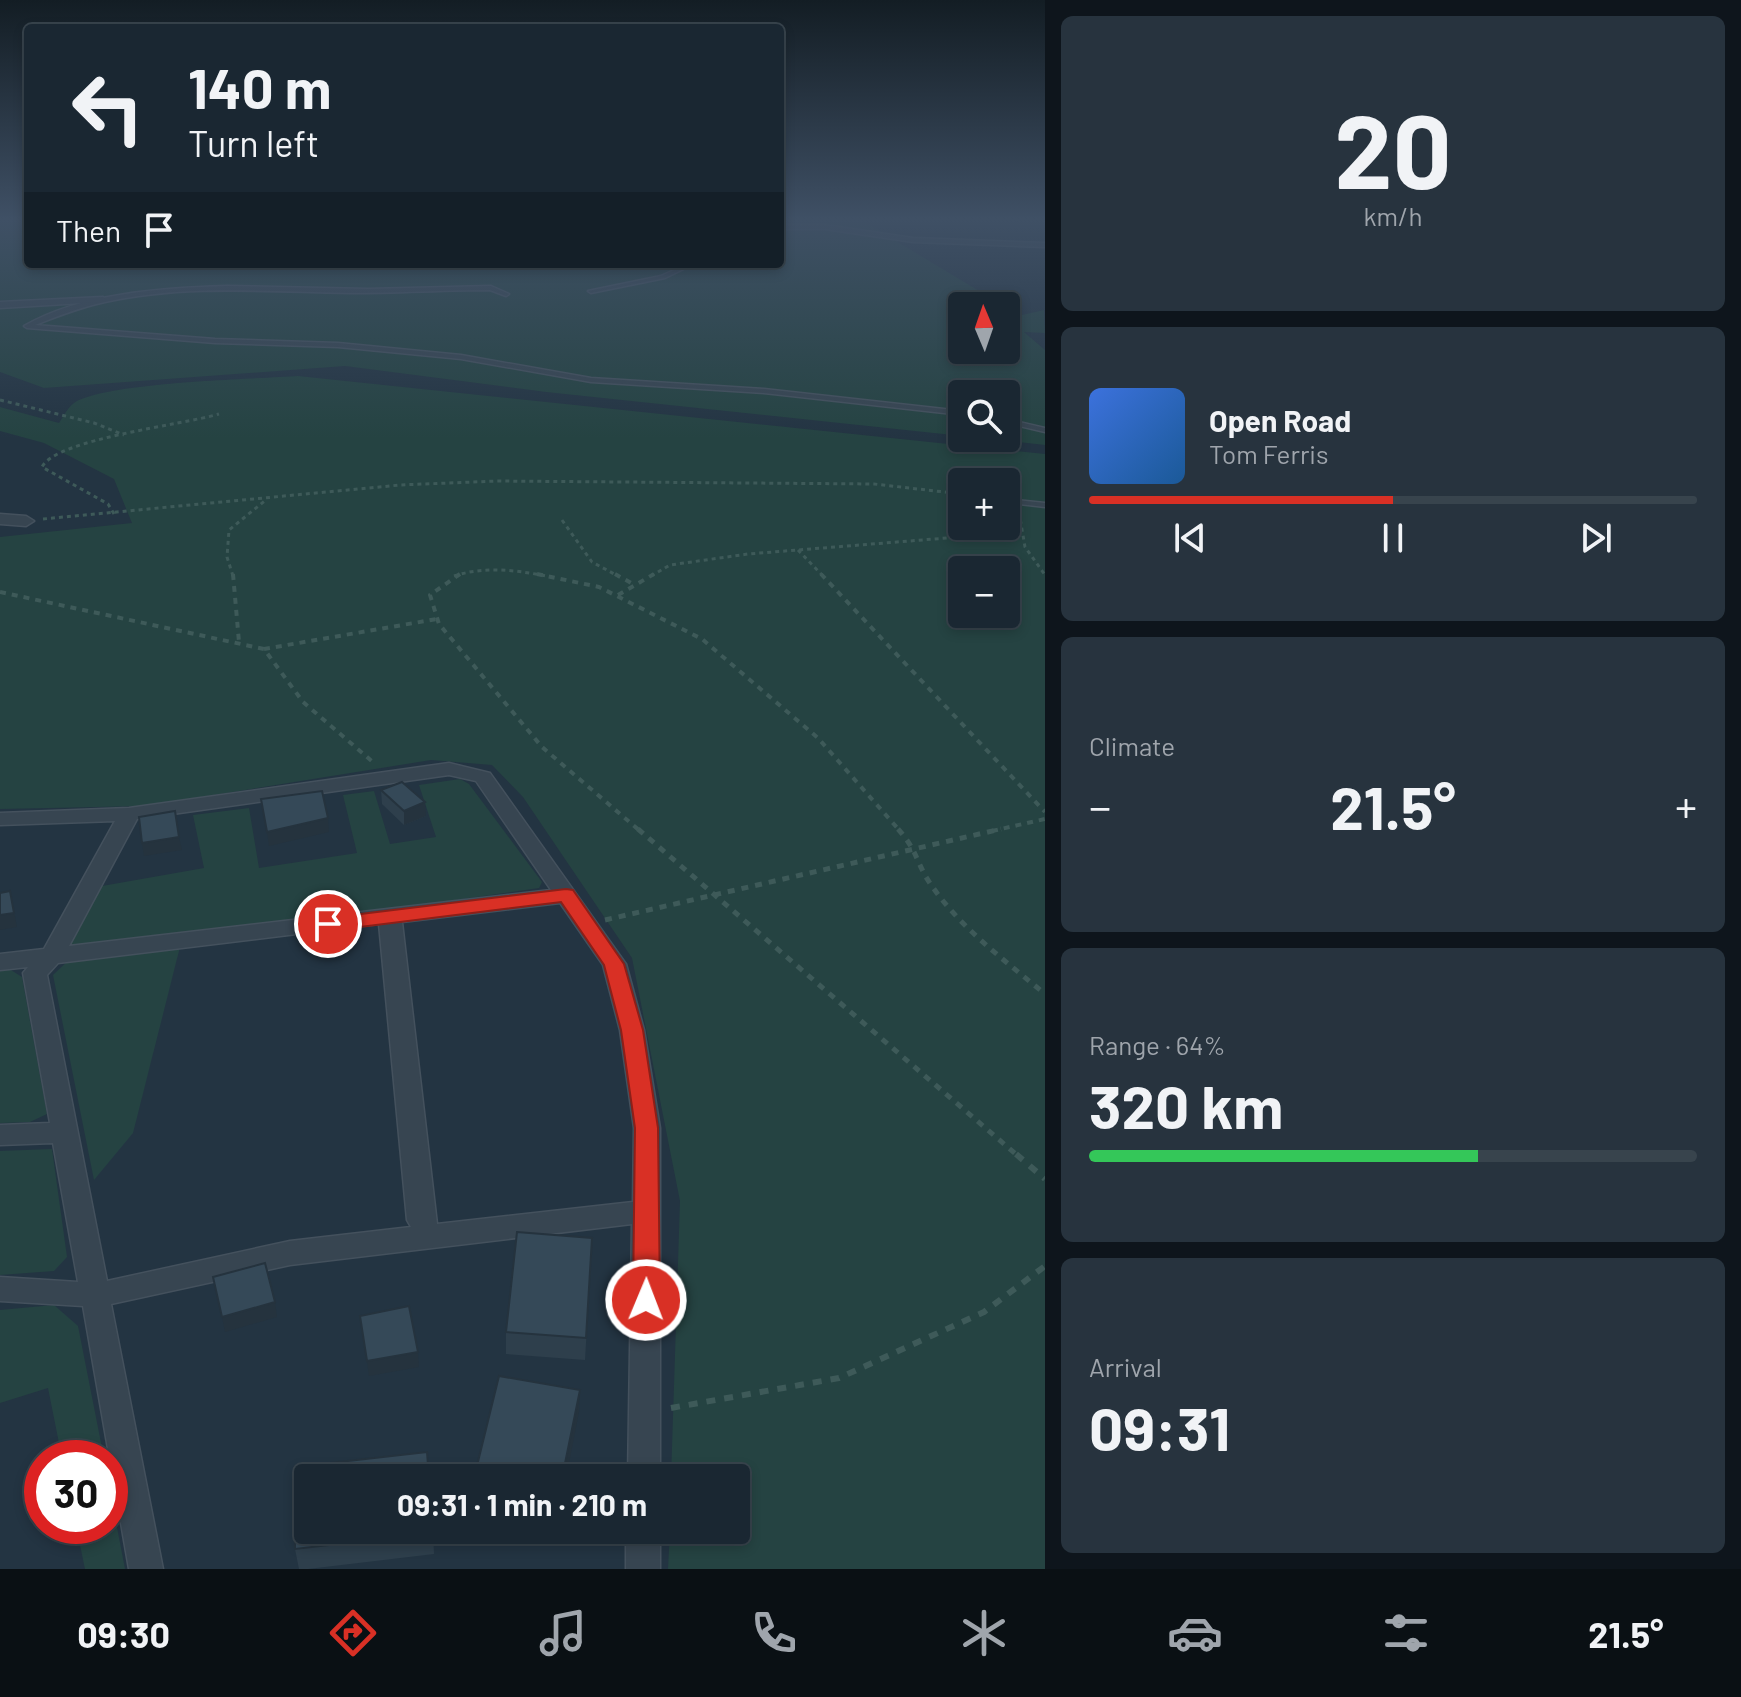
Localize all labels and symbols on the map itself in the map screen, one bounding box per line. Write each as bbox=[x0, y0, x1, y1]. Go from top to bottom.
north arrow bbox=[948, 292, 1020, 364]
pin bbox=[294, 890, 362, 958]
position arrow bbox=[604, 1258, 688, 1342]
speed limit sign: 30 bbox=[24, 1440, 128, 1544]

